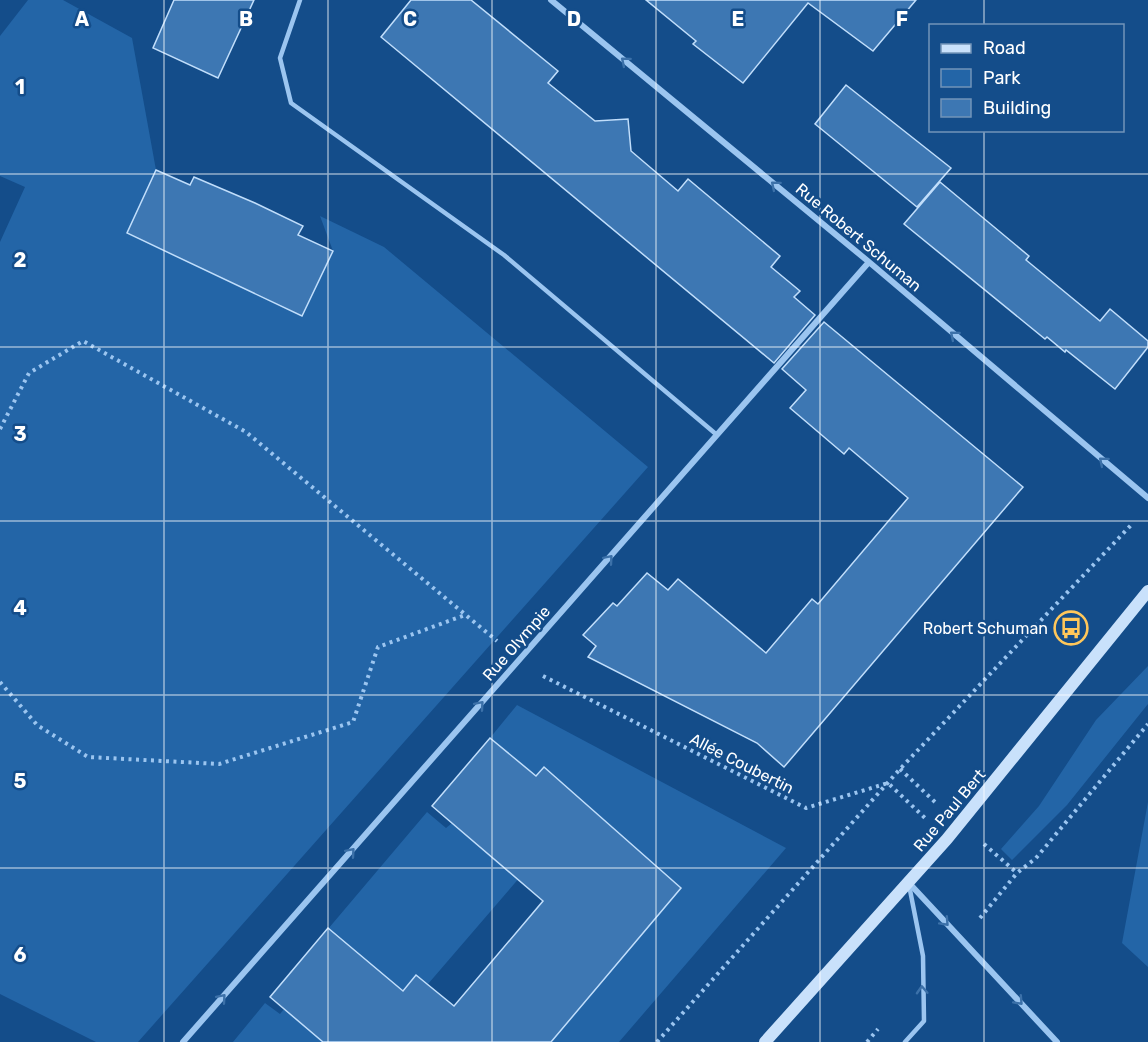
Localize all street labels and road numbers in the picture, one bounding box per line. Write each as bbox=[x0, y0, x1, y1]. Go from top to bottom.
street label: Rue Robert Schuman bbox=[792, 179, 925, 296]
street label: Rue Olympie bbox=[479, 602, 554, 685]
street label: Allée Coubertin bbox=[687, 729, 797, 798]
street label: Rue Paul Bert bbox=[910, 765, 989, 855]

